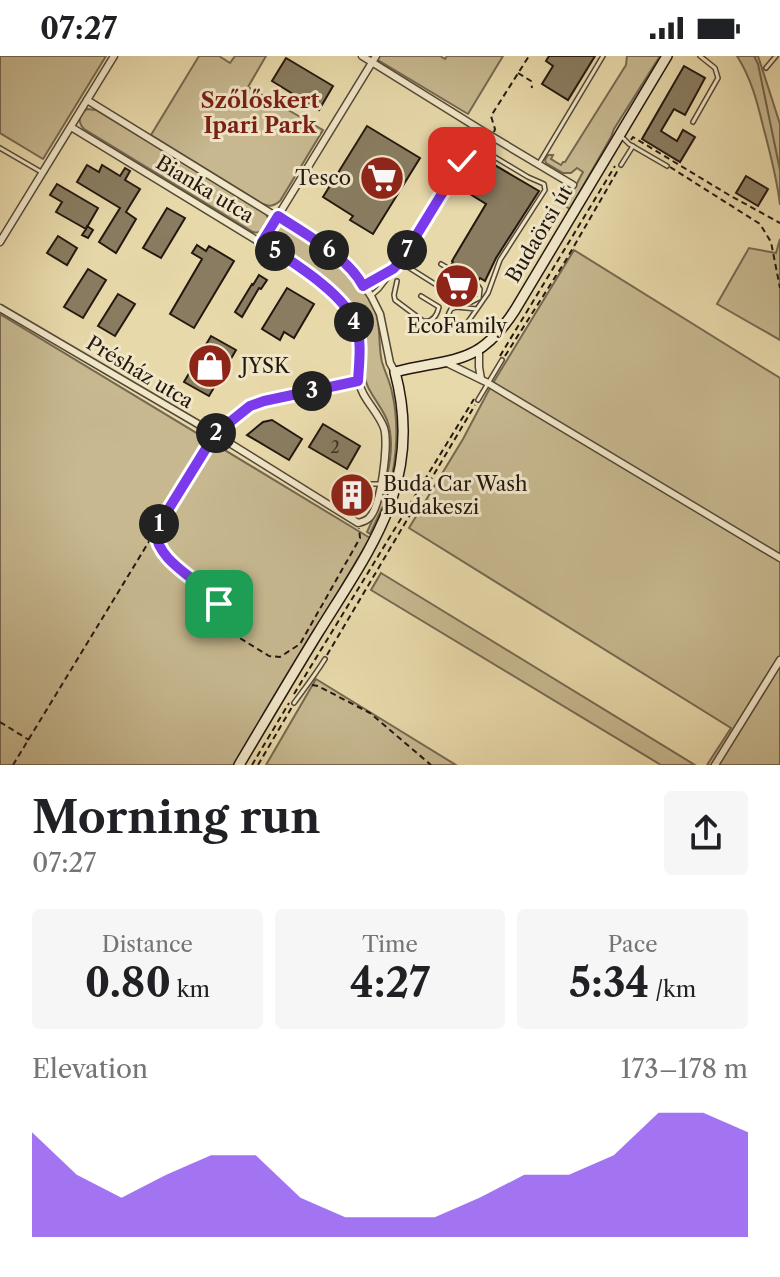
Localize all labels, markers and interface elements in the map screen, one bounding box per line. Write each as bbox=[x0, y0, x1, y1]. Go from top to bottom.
text: 07:27 bbox=[40, 10, 117, 47]
district label: Szőlőskert Ipari Park bbox=[201, 87, 320, 139]
pin bbox=[428, 127, 496, 195]
icon: check bbox=[440, 139, 484, 183]
street label: Bianka utca bbox=[152, 150, 259, 228]
supermarket icon: Tesco bbox=[358, 154, 406, 202]
place label: Tesco bbox=[295, 166, 351, 190]
street label: Budaörsi út bbox=[501, 181, 577, 287]
pin: 6 bbox=[309, 230, 349, 270]
pin: 7 bbox=[387, 230, 427, 270]
pin: 5 bbox=[255, 231, 295, 271]
text: 6 bbox=[322, 236, 336, 263]
text: 7 bbox=[401, 236, 413, 263]
text: 5 bbox=[269, 237, 281, 264]
supermarket icon: EcoFamily bbox=[433, 262, 481, 310]
pin: 4 bbox=[334, 302, 374, 342]
text: 4 bbox=[347, 308, 361, 335]
place label: EcoFamily bbox=[407, 314, 508, 338]
street label: Présház utca bbox=[82, 331, 198, 414]
shop icon: JYSK bbox=[186, 342, 234, 390]
place label: JYSK bbox=[238, 354, 291, 378]
pin: 3 bbox=[292, 371, 332, 411]
text: 3 bbox=[306, 377, 318, 404]
pin: 2 bbox=[196, 413, 236, 453]
text: 2 bbox=[210, 419, 223, 446]
house number: 2 bbox=[330, 437, 340, 457]
building icon: Buda Car Wash Budakeszi bbox=[328, 471, 376, 519]
place label: Buda Car Wash Budakeszi bbox=[383, 472, 528, 519]
pin: 1 bbox=[139, 504, 179, 544]
text: 1 bbox=[154, 510, 164, 537]
pin bbox=[185, 570, 253, 638]
icon: arrive bbox=[197, 582, 241, 626]
text: Morning run bbox=[32, 790, 321, 844]
button: share bbox=[664, 791, 748, 875]
text: 07:27 bbox=[32, 847, 96, 879]
text: Distance bbox=[102, 931, 193, 958]
text: Time bbox=[362, 931, 418, 958]
text: Pace bbox=[608, 931, 658, 958]
text: 0.80 bbox=[85, 958, 171, 1007]
text: 4:27 bbox=[350, 958, 430, 1007]
text: 5:34 bbox=[569, 958, 649, 1007]
text: km bbox=[171, 976, 210, 1003]
text: /km bbox=[649, 976, 696, 1003]
text: Elevation bbox=[32, 1053, 148, 1085]
text: 173–178 m bbox=[621, 1053, 748, 1085]

